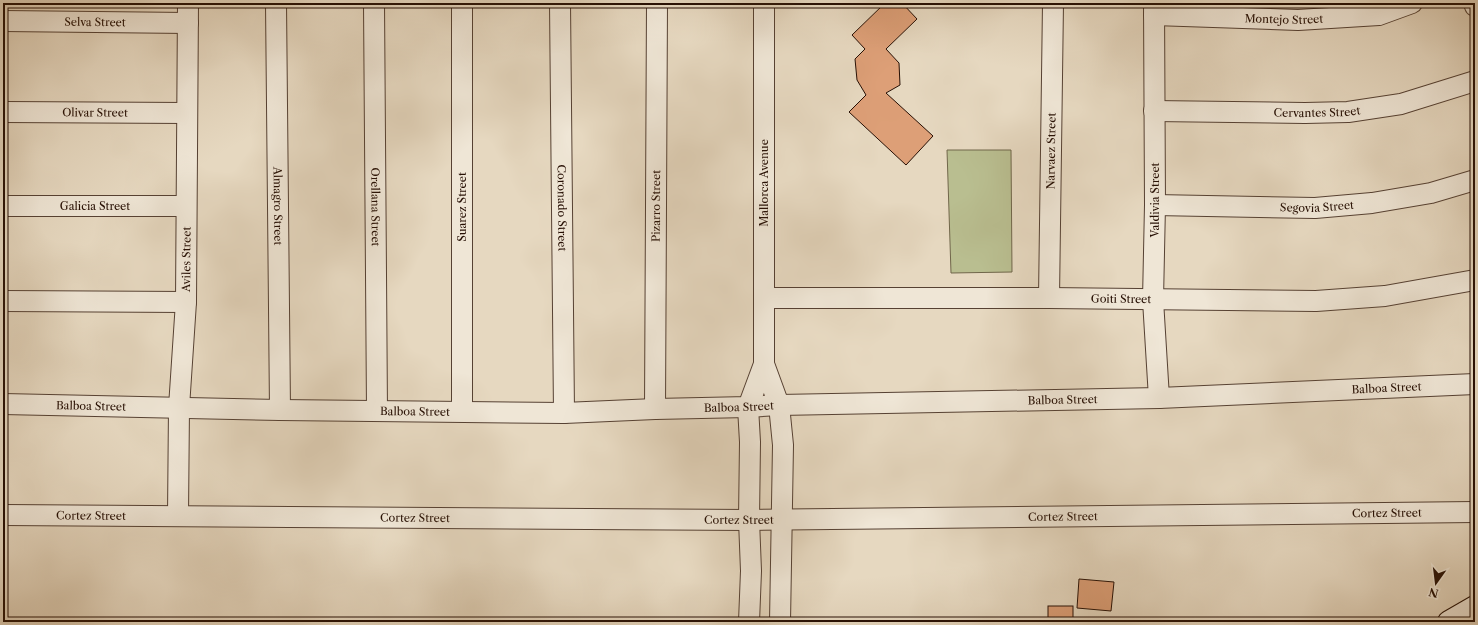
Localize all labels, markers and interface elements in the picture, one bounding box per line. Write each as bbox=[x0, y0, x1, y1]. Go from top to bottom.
street label: Montejo Street bbox=[1244, 11, 1324, 27]
street label: Selva Street bbox=[64, 15, 126, 29]
street label: Cervantes Street bbox=[1274, 103, 1361, 120]
street label: Olivar Street bbox=[62, 105, 128, 120]
street label: Narvaez Street bbox=[1043, 112, 1059, 189]
street label: Mallorca Avenue bbox=[757, 139, 771, 227]
street label: Valdivia Street bbox=[1148, 162, 1162, 239]
street label: Coronado Street bbox=[555, 165, 569, 252]
street label: Almagro Street bbox=[271, 166, 285, 246]
street label: Orellana Street bbox=[368, 167, 383, 247]
street label: Pizarro Street bbox=[649, 170, 663, 242]
street label: Suarez Street bbox=[455, 172, 469, 242]
street label: Segovia Street bbox=[1280, 198, 1355, 215]
street label: Galicia Street bbox=[60, 199, 130, 213]
street label: Aviles Street bbox=[179, 226, 194, 293]
street label: Goiti Street bbox=[1091, 291, 1151, 306]
street label: Balboa Street bbox=[1351, 379, 1422, 396]
street label: Balboa Street bbox=[1028, 392, 1098, 407]
street label: Balboa Street bbox=[56, 398, 126, 414]
street label: Balboa Street bbox=[704, 398, 774, 415]
street label: Balboa Street bbox=[380, 404, 450, 419]
street label: Cortez Street bbox=[1352, 506, 1422, 520]
street label: Cortez Street bbox=[56, 508, 126, 523]
street label: Cortez Street bbox=[1028, 509, 1098, 524]
street label: Cortez Street bbox=[380, 511, 450, 525]
street label: Cortez Street bbox=[704, 513, 774, 527]
north arrow bbox=[1416, 563, 1456, 603]
text: N bbox=[1427, 585, 1440, 601]

